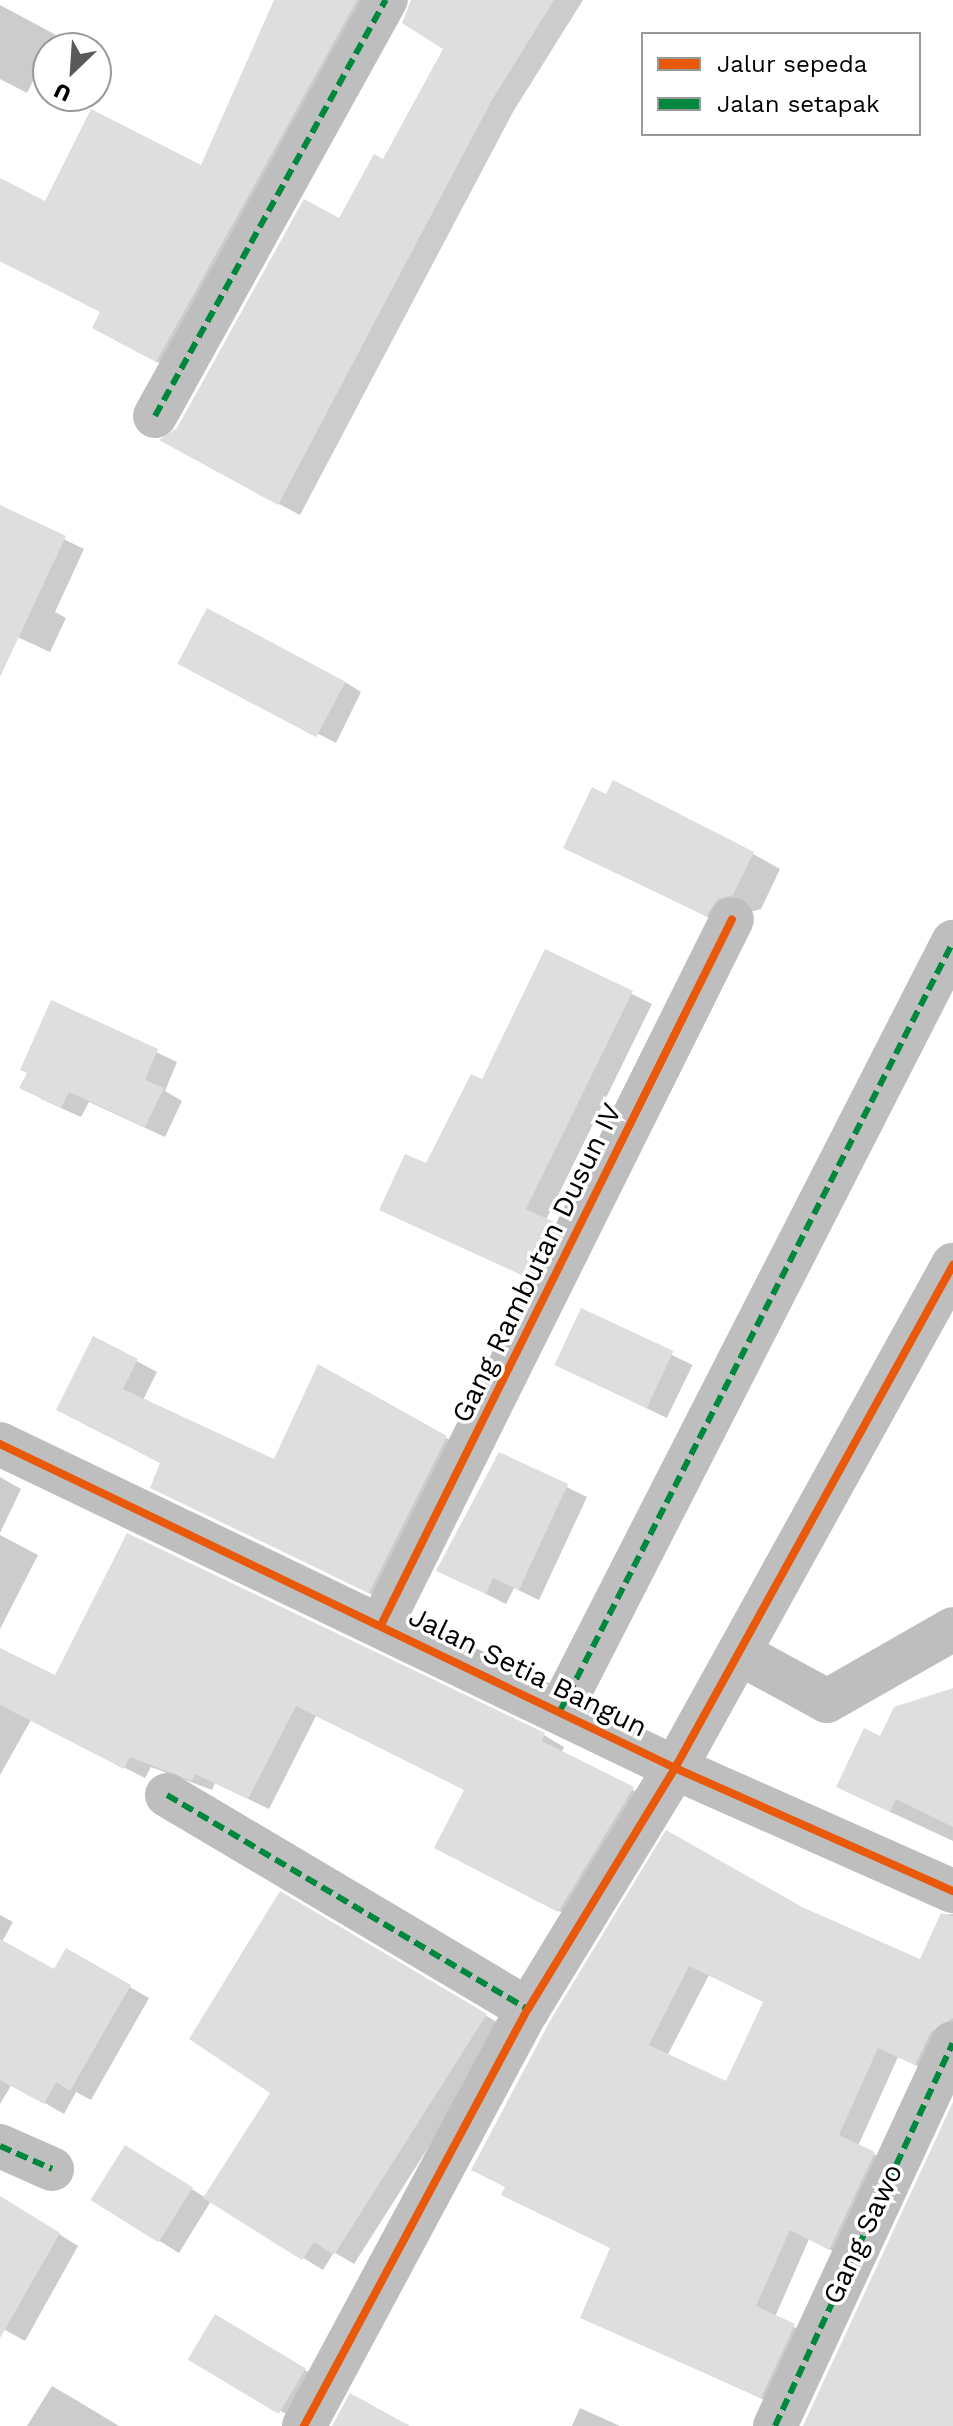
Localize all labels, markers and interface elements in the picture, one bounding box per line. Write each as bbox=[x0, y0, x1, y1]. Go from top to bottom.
north arrow bbox=[32, 32, 112, 112]
legend bbox=[641, 32, 921, 136]
text: Jalur sepeda bbox=[717, 50, 867, 78]
text: U bbox=[50, 78, 75, 107]
text: Jalan setapak bbox=[717, 90, 880, 118]
street label: Gang Rambutan Dusun IV bbox=[445, 1098, 629, 1428]
street label: Jalan Setia Bangun bbox=[403, 1600, 653, 1744]
street label: Gang Sawo bbox=[816, 2159, 910, 2309]

